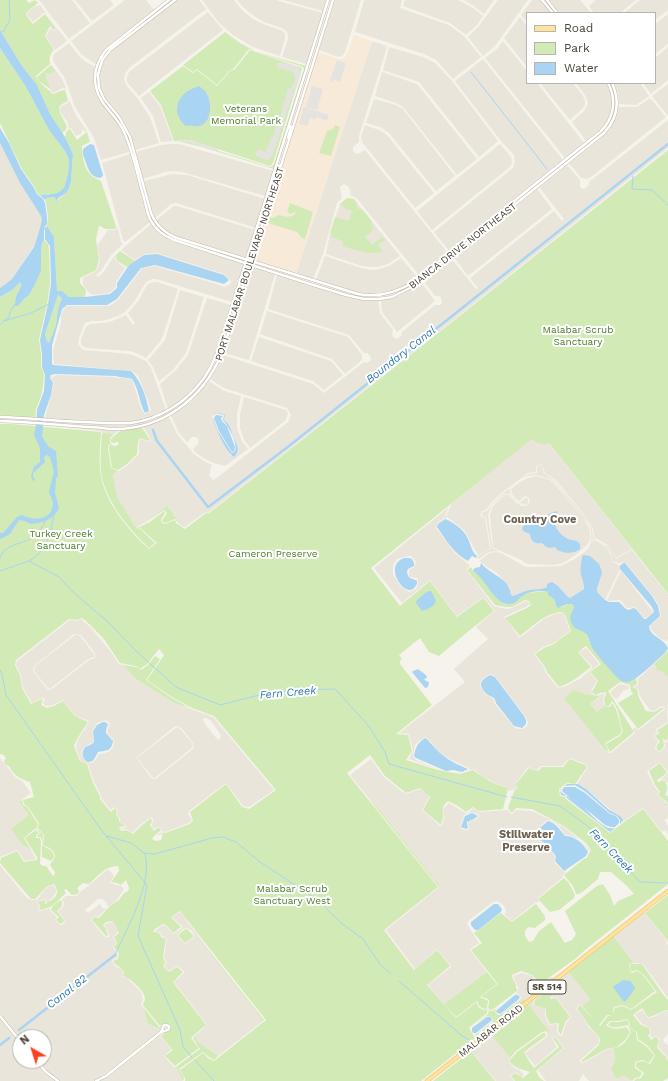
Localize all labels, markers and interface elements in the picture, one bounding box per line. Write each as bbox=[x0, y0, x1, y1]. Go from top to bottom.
legend bbox=[526, 12, 656, 84]
text: Road bbox=[564, 21, 593, 35]
text: Park bbox=[564, 41, 590, 55]
text: Water bbox=[564, 61, 598, 75]
park label: Veterans Memorial Park bbox=[211, 103, 281, 126]
street label: PORT MALABAR BOULEVARD NORTHEAST bbox=[213, 166, 287, 362]
street label: BIANCA DRIVE NORTHEAST bbox=[407, 200, 519, 292]
water label: Boundary Canal bbox=[364, 324, 438, 386]
park label: Malabar Scrub Sanctuary bbox=[543, 324, 613, 348]
district label: Country Cove bbox=[504, 513, 576, 527]
park label: Turkey Creek Sanctuary bbox=[29, 528, 93, 552]
park label: Cameron Preserve bbox=[228, 548, 318, 560]
water label: Fern Creek bbox=[259, 684, 317, 702]
water label: Fern Creek bbox=[587, 826, 635, 876]
district label: Stillwater Preserve bbox=[499, 828, 553, 854]
park label: Malabar Scrub Sanctuary West bbox=[254, 883, 330, 906]
water label: Canal 82 bbox=[44, 972, 90, 1012]
road number: SR 514 bbox=[528, 980, 566, 994]
street label: MALABAR ROAD bbox=[456, 1002, 526, 1060]
north arrow bbox=[12, 1029, 52, 1069]
text: N bbox=[18, 1032, 32, 1048]

